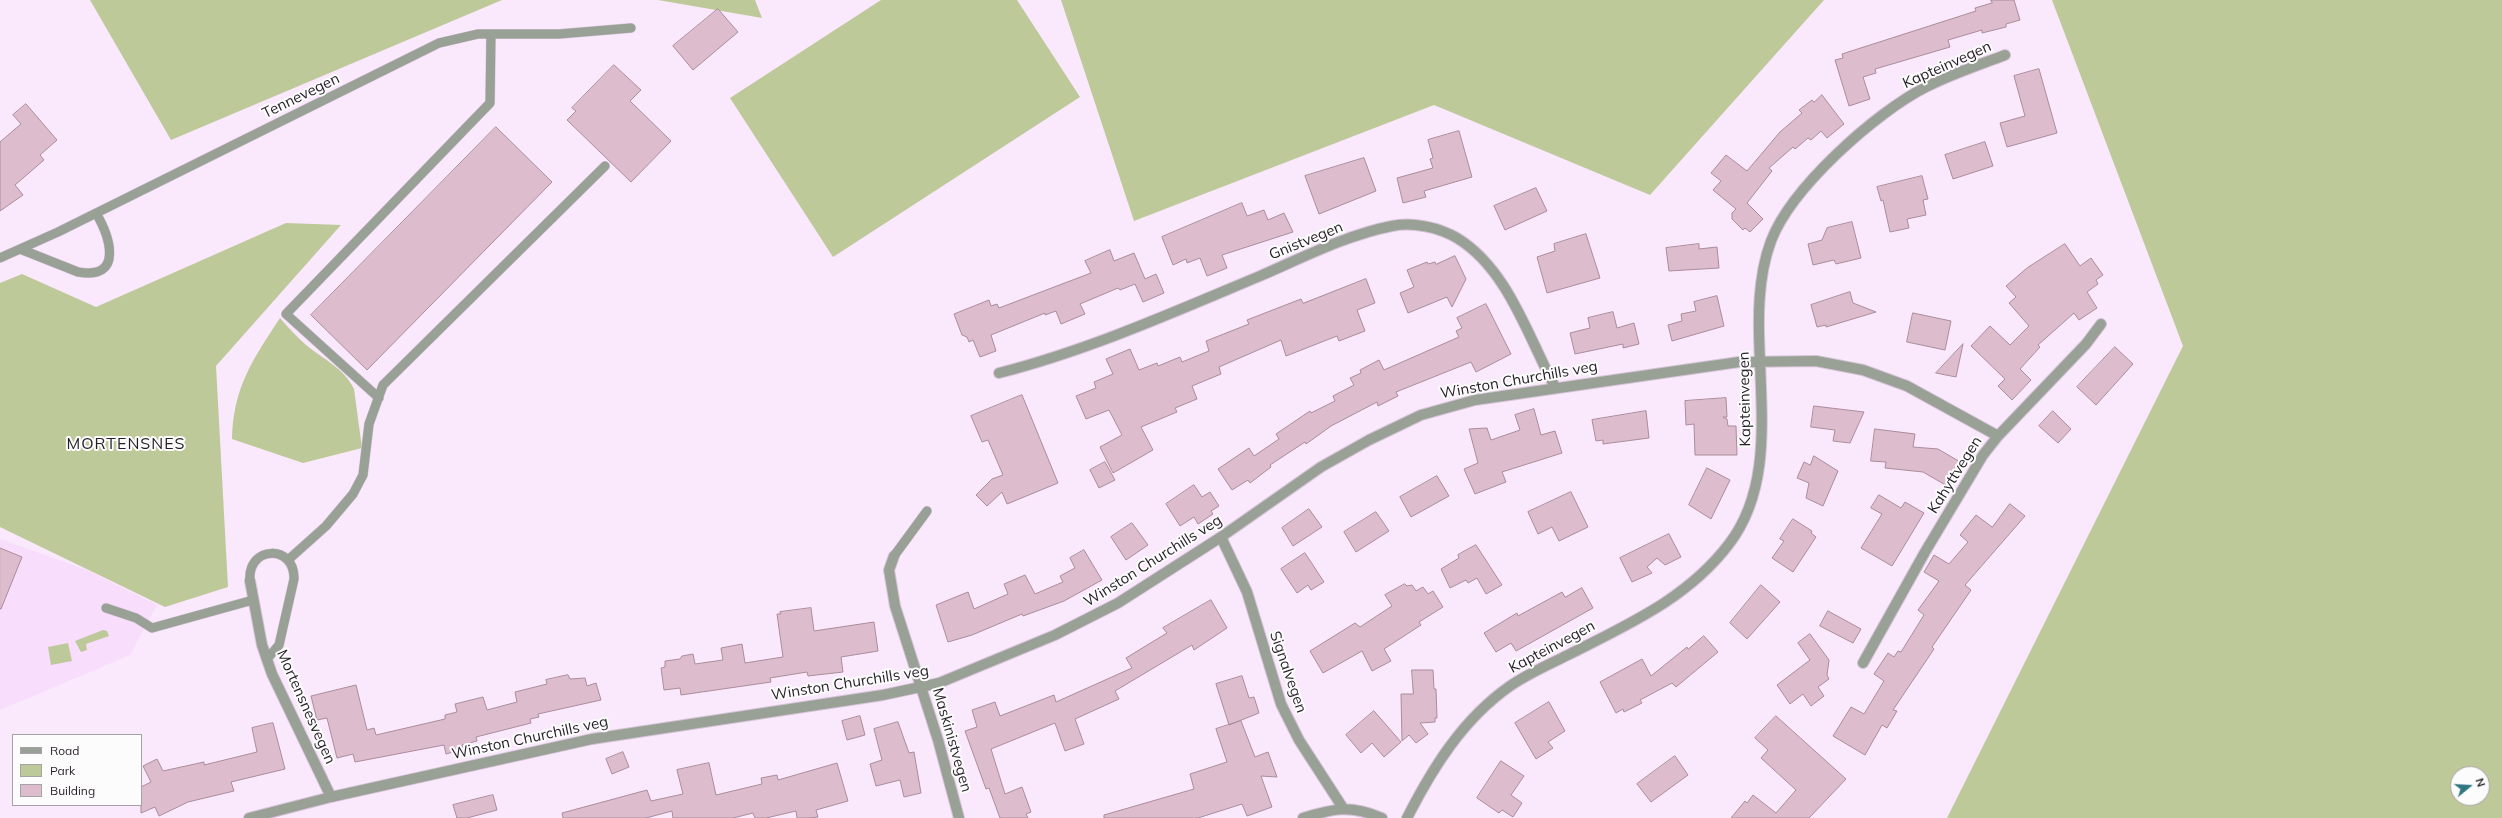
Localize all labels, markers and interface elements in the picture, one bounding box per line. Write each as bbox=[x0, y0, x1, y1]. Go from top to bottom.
street label: Kapteinvegen bbox=[1900, 37, 1994, 93]
street label: Tennevegen bbox=[259, 70, 343, 122]
street label: Gnistvegen bbox=[1266, 218, 1346, 264]
street label: Kapteinvegen bbox=[1735, 351, 1755, 447]
street label: Winston Churchills veg bbox=[1439, 357, 1599, 403]
street label: Kahyttvegen bbox=[1924, 433, 1986, 517]
district label: MORTENSNES bbox=[67, 434, 185, 454]
street label: Winston Churchills veg bbox=[1081, 511, 1225, 611]
street label: Kapteinvegen bbox=[1506, 617, 1598, 677]
street label: Signalvegen bbox=[1266, 629, 1310, 715]
street label: Mortensnesvegen bbox=[273, 647, 339, 767]
street label: Winston Churchills veg bbox=[770, 662, 930, 704]
street label: Maskinistvegen bbox=[929, 686, 975, 794]
street label: Winston Churchills veg bbox=[450, 713, 610, 763]
legend bbox=[12, 734, 142, 806]
text: Road bbox=[50, 743, 79, 758]
text: Park bbox=[50, 763, 75, 778]
north arrow bbox=[2450, 766, 2490, 806]
text: N bbox=[2473, 776, 2488, 789]
text: Building bbox=[50, 783, 95, 798]

